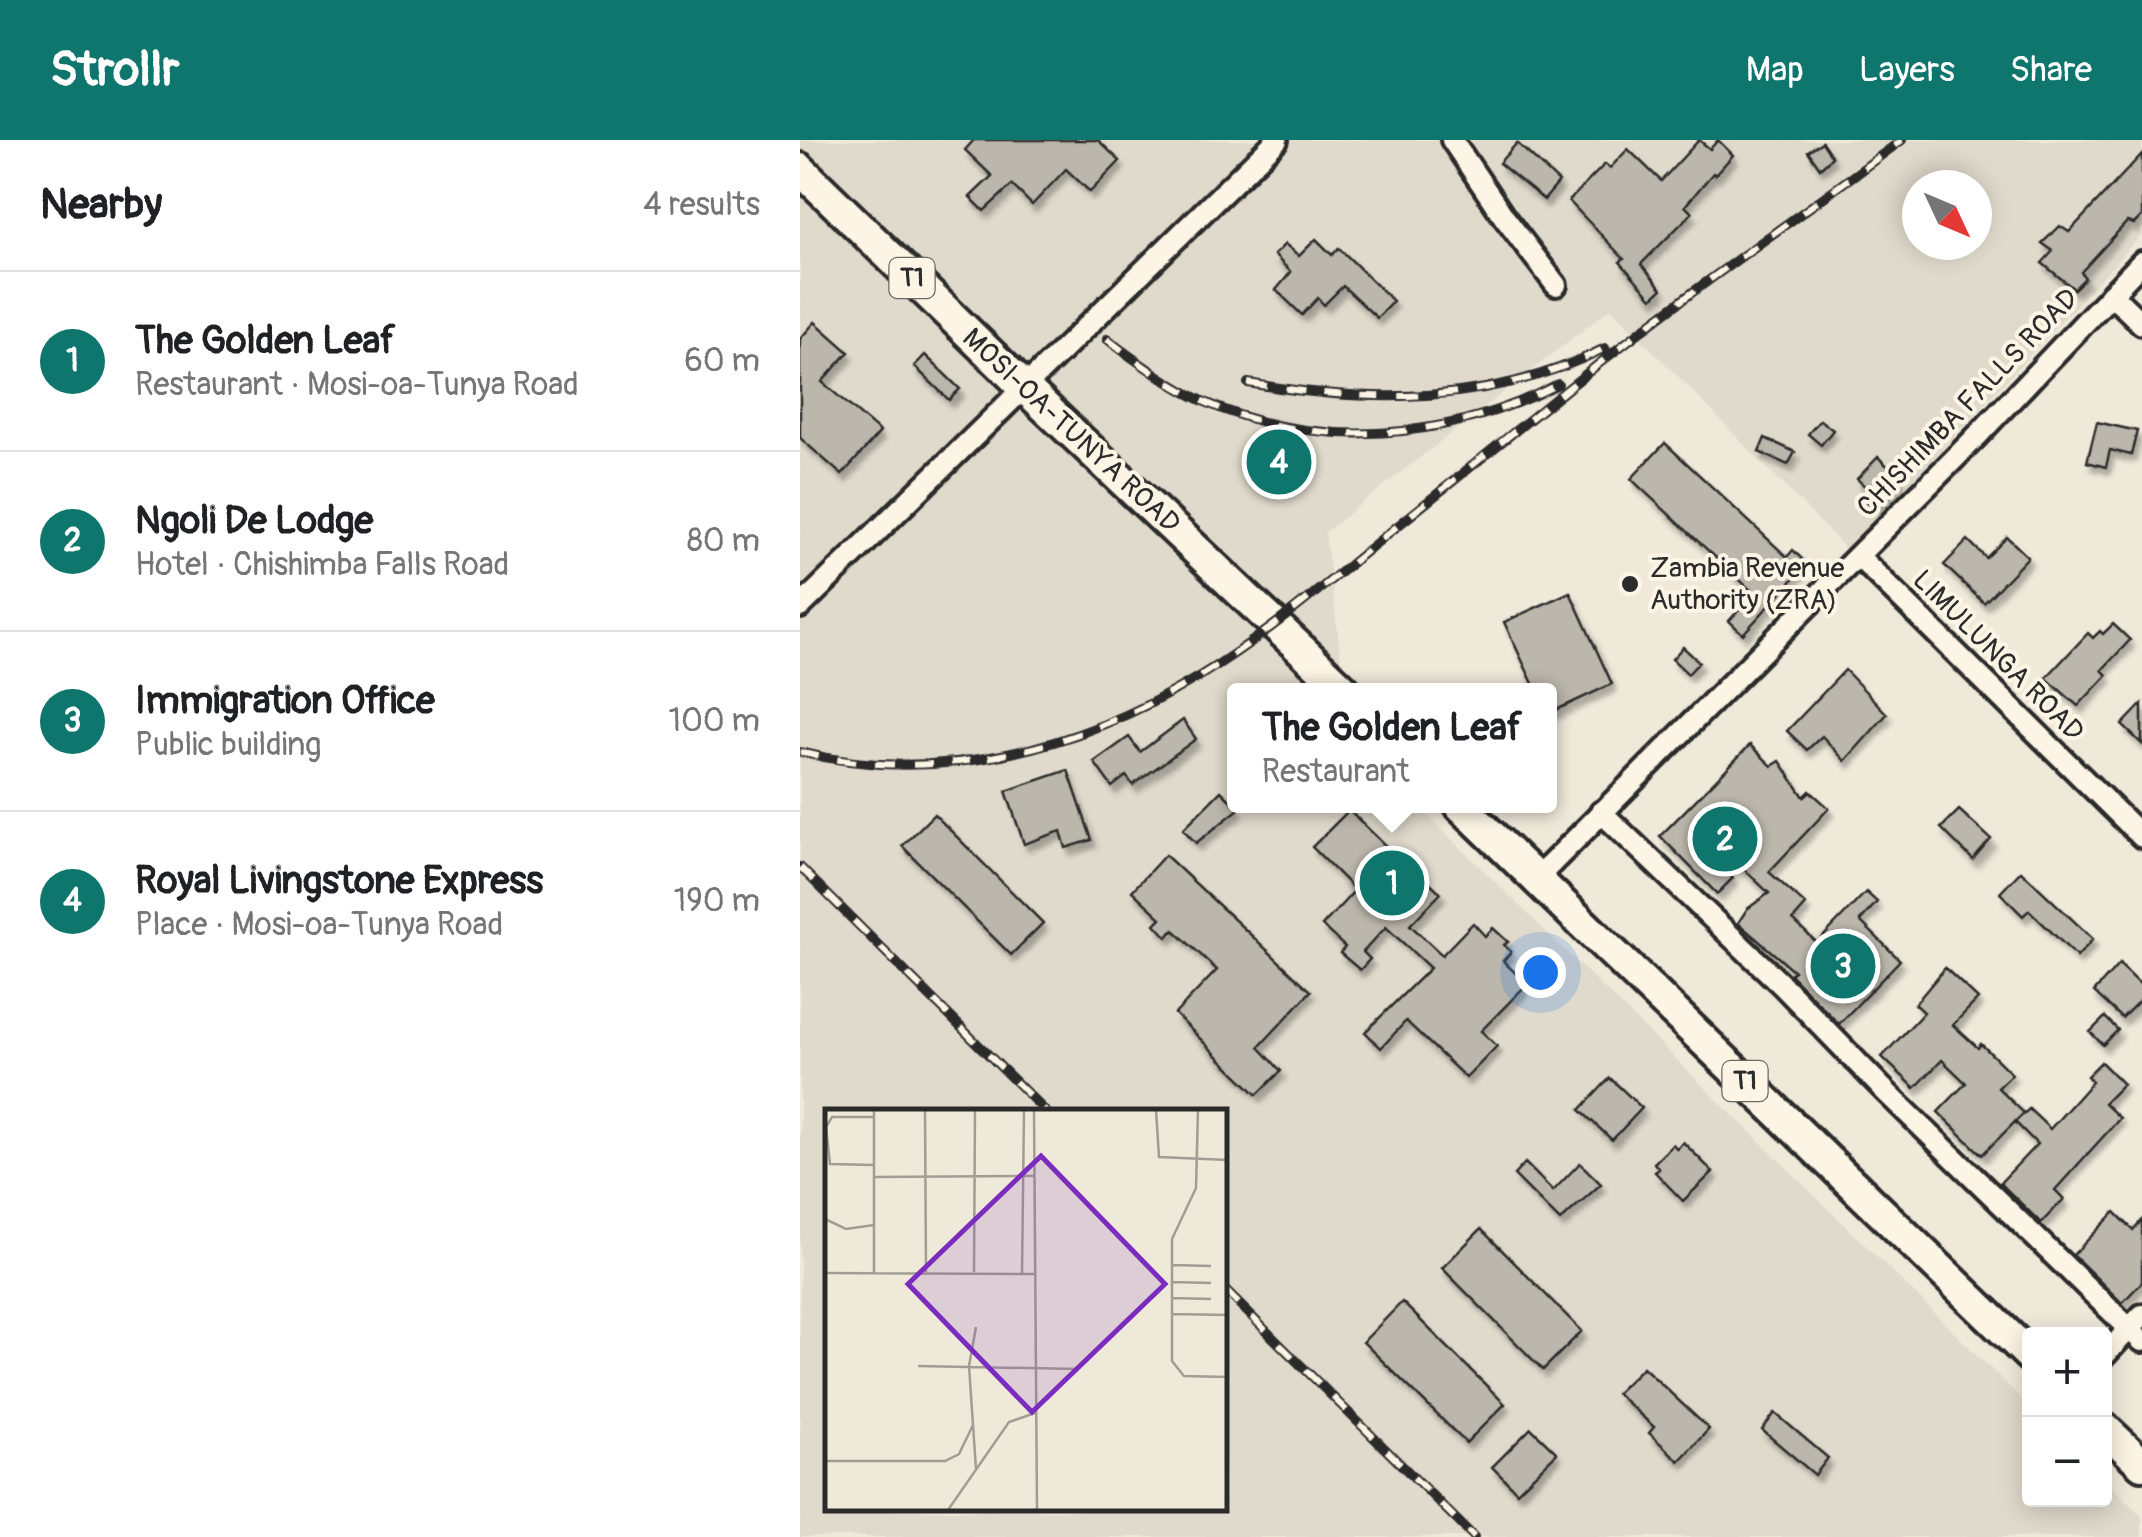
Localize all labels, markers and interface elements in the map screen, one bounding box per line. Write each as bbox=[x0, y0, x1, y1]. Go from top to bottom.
text: Strollr bbox=[50, 40, 179, 100]
text: Map bbox=[1746, 48, 1804, 92]
text: Layers bbox=[1859, 48, 1955, 92]
text: Share bbox=[2010, 48, 2092, 92]
north arrow bbox=[1902, 170, 1992, 260]
text: Nearby bbox=[40, 179, 162, 231]
text: 4 results bbox=[643, 185, 760, 225]
road number: T1 bbox=[890, 258, 934, 298]
street label: CHISHIMBA FALLS ROAD bbox=[1850, 282, 2086, 524]
text: The Golden Leaf bbox=[135, 317, 396, 365]
street label: MOSI-OA-TUNYA ROAD bbox=[955, 321, 1187, 541]
text: 1 bbox=[66, 341, 79, 381]
text: 60 m bbox=[684, 341, 760, 381]
text: Restaurant · Mosi-oa-Tunya Road bbox=[135, 365, 579, 405]
pin: 4 bbox=[1246, 424, 1312, 500]
text: Ngoli De Lodge bbox=[135, 497, 373, 545]
text: 2 bbox=[64, 521, 81, 561]
text: 80 m bbox=[687, 521, 760, 561]
text: Hotel · Chishimba Falls Road bbox=[135, 545, 509, 585]
place label: Zambia Revenue Authority (ZRA) bbox=[1650, 551, 1845, 618]
street label: LIMULUNGA ROAD bbox=[1905, 563, 2091, 749]
marker: Zambia Revenue Authority (ZRA) bbox=[1619, 573, 1641, 595]
text: Immigration Office bbox=[135, 677, 435, 725]
popup bbox=[1227, 683, 1557, 813]
text: 3 bbox=[64, 701, 81, 741]
text: 100 m bbox=[668, 701, 760, 741]
text: The Golden Leaf bbox=[1262, 704, 1522, 752]
text: Public building bbox=[135, 725, 321, 765]
text: Restaurant bbox=[1262, 752, 1410, 792]
pin: 2 bbox=[1692, 802, 1758, 876]
pin: 1 bbox=[1360, 846, 1424, 920]
text: Royal Livingstone Express bbox=[135, 857, 543, 905]
text: 4 bbox=[63, 881, 82, 921]
text: 190 m bbox=[674, 881, 760, 921]
text: Place · Mosi-oa-Tunya Road bbox=[135, 905, 503, 945]
pin: 3 bbox=[1810, 928, 1876, 1004]
your location bbox=[1515, 947, 1566, 998]
road number: T1 bbox=[1722, 1061, 1768, 1101]
inset map bbox=[825, 1109, 1228, 1512]
map controls bbox=[2022, 1327, 2112, 1507]
button: + bbox=[2022, 1327, 2112, 1417]
button: − bbox=[2022, 1417, 2112, 1507]

